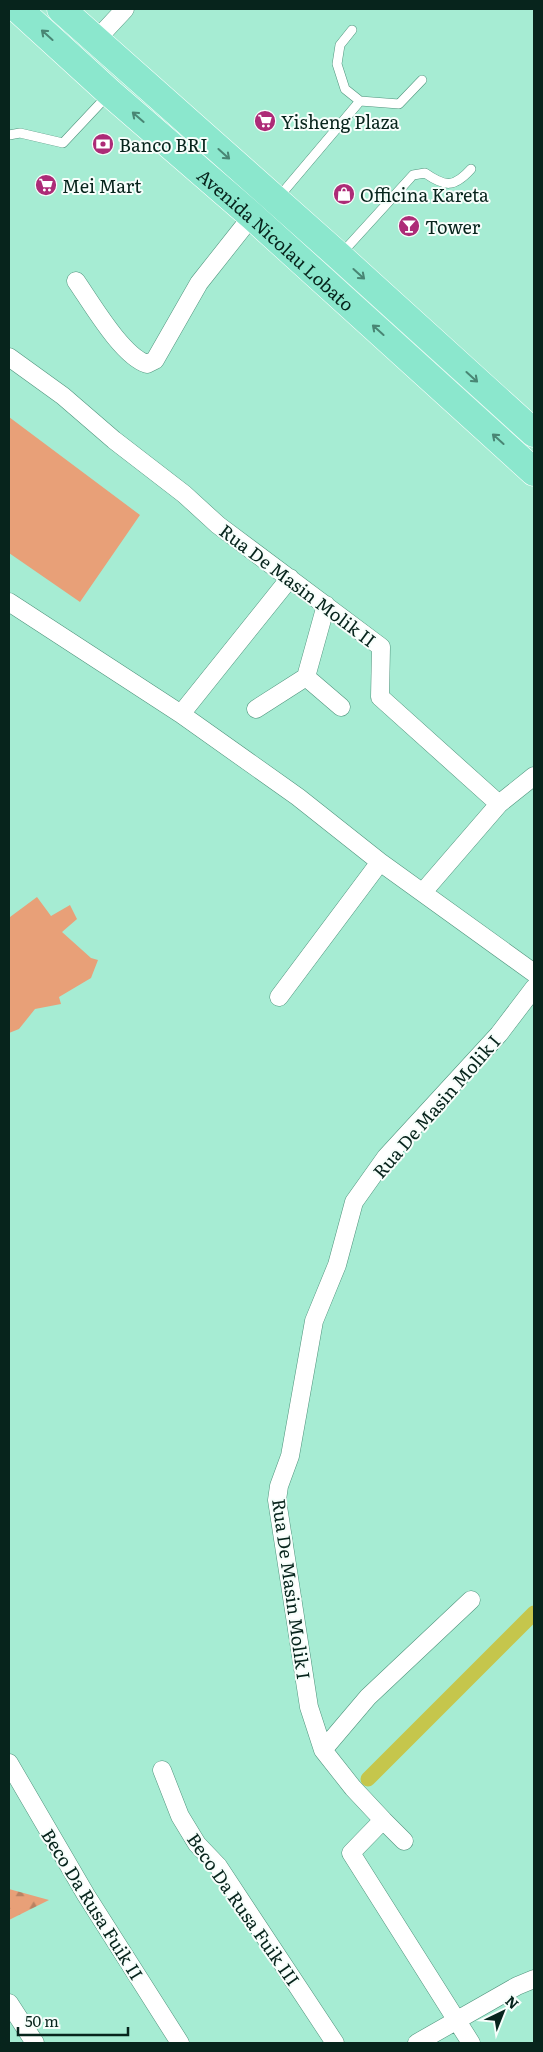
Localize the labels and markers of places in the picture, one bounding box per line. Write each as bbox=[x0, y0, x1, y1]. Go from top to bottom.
place label: Yisheng Plaza bbox=[281, 108, 400, 135]
supermarket icon: Yisheng Plaza bbox=[253, 109, 277, 133]
place label: Banco BRI bbox=[119, 131, 208, 158]
bank icon: Banco BRI bbox=[91, 132, 115, 156]
place label: Mei Mart bbox=[62, 172, 142, 199]
supermarket icon: Mei Mart bbox=[34, 173, 58, 197]
place label: Officina Kareta bbox=[360, 181, 489, 208]
shop icon: Officina Kareta bbox=[332, 182, 356, 206]
place label: Tower bbox=[425, 213, 481, 240]
bar icon: Tower bbox=[397, 214, 421, 238]

